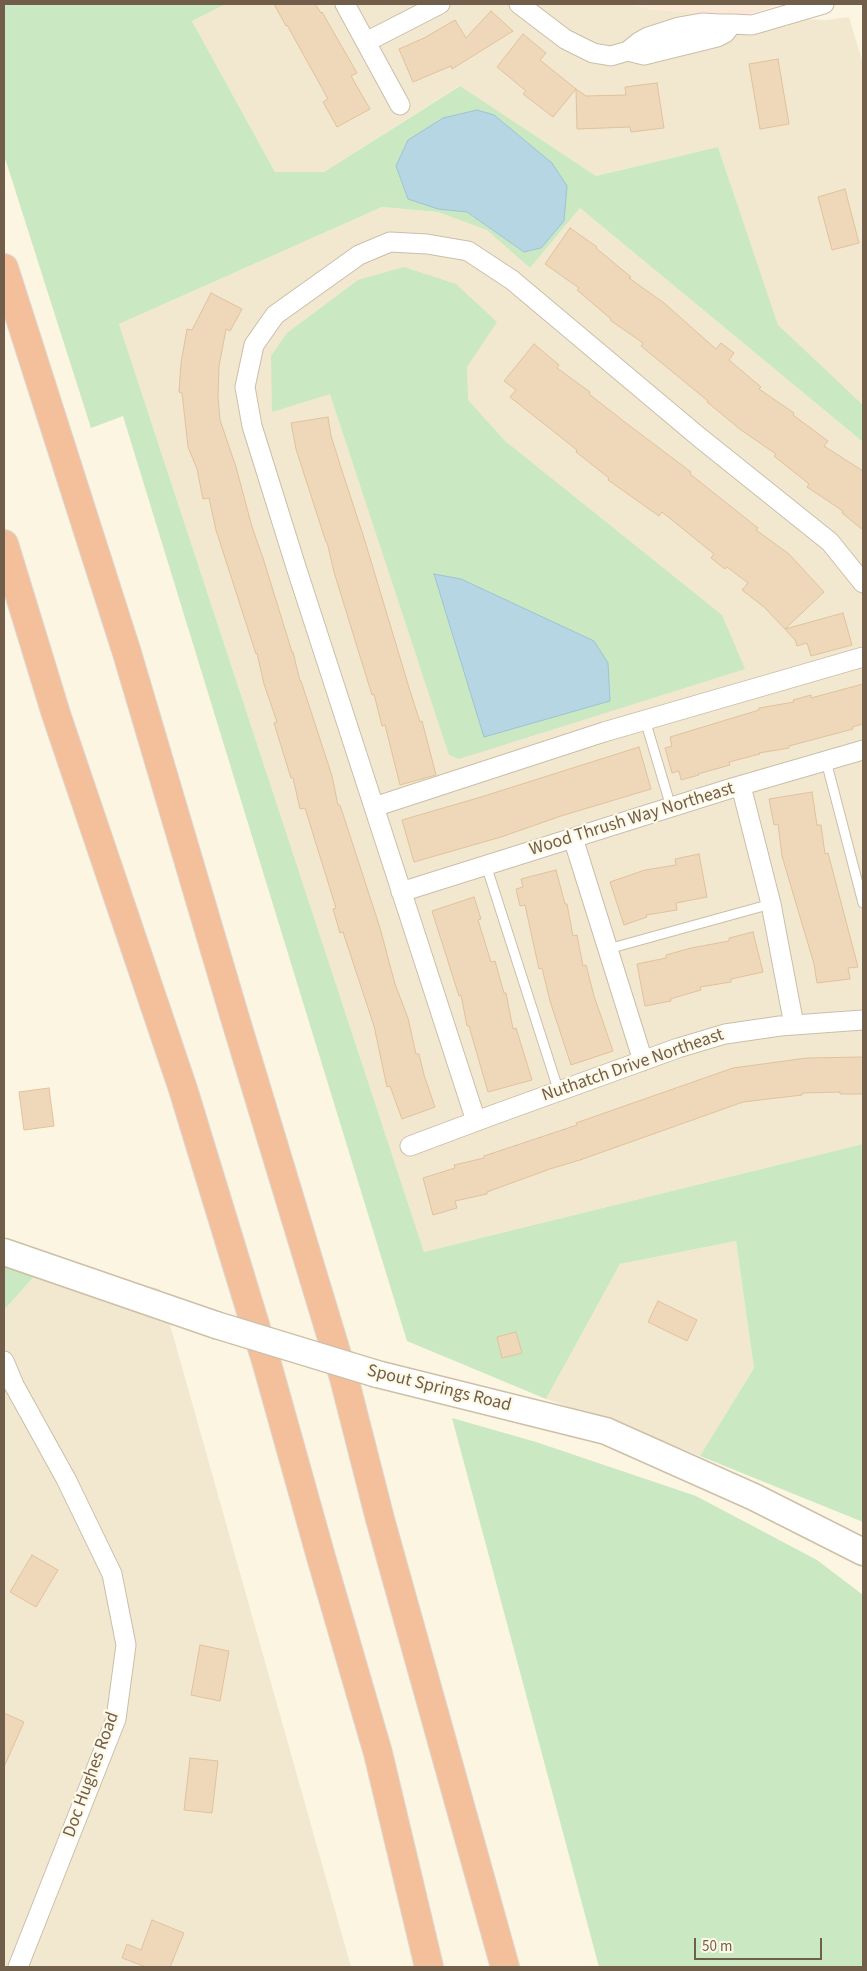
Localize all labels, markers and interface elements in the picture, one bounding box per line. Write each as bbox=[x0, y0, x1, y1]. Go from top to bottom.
street label: Wood Thrush Way Northeast bbox=[527, 779, 737, 861]
street label: Nuthatch Drive Northeast bbox=[539, 1025, 727, 1107]
street label: Spout Springs Road bbox=[365, 1361, 513, 1417]
street label: Doc Hughes Road bbox=[59, 1709, 125, 1841]
scale bar bbox=[697, 1928, 824, 1960]
text: 50 m bbox=[702, 1936, 732, 1957]

